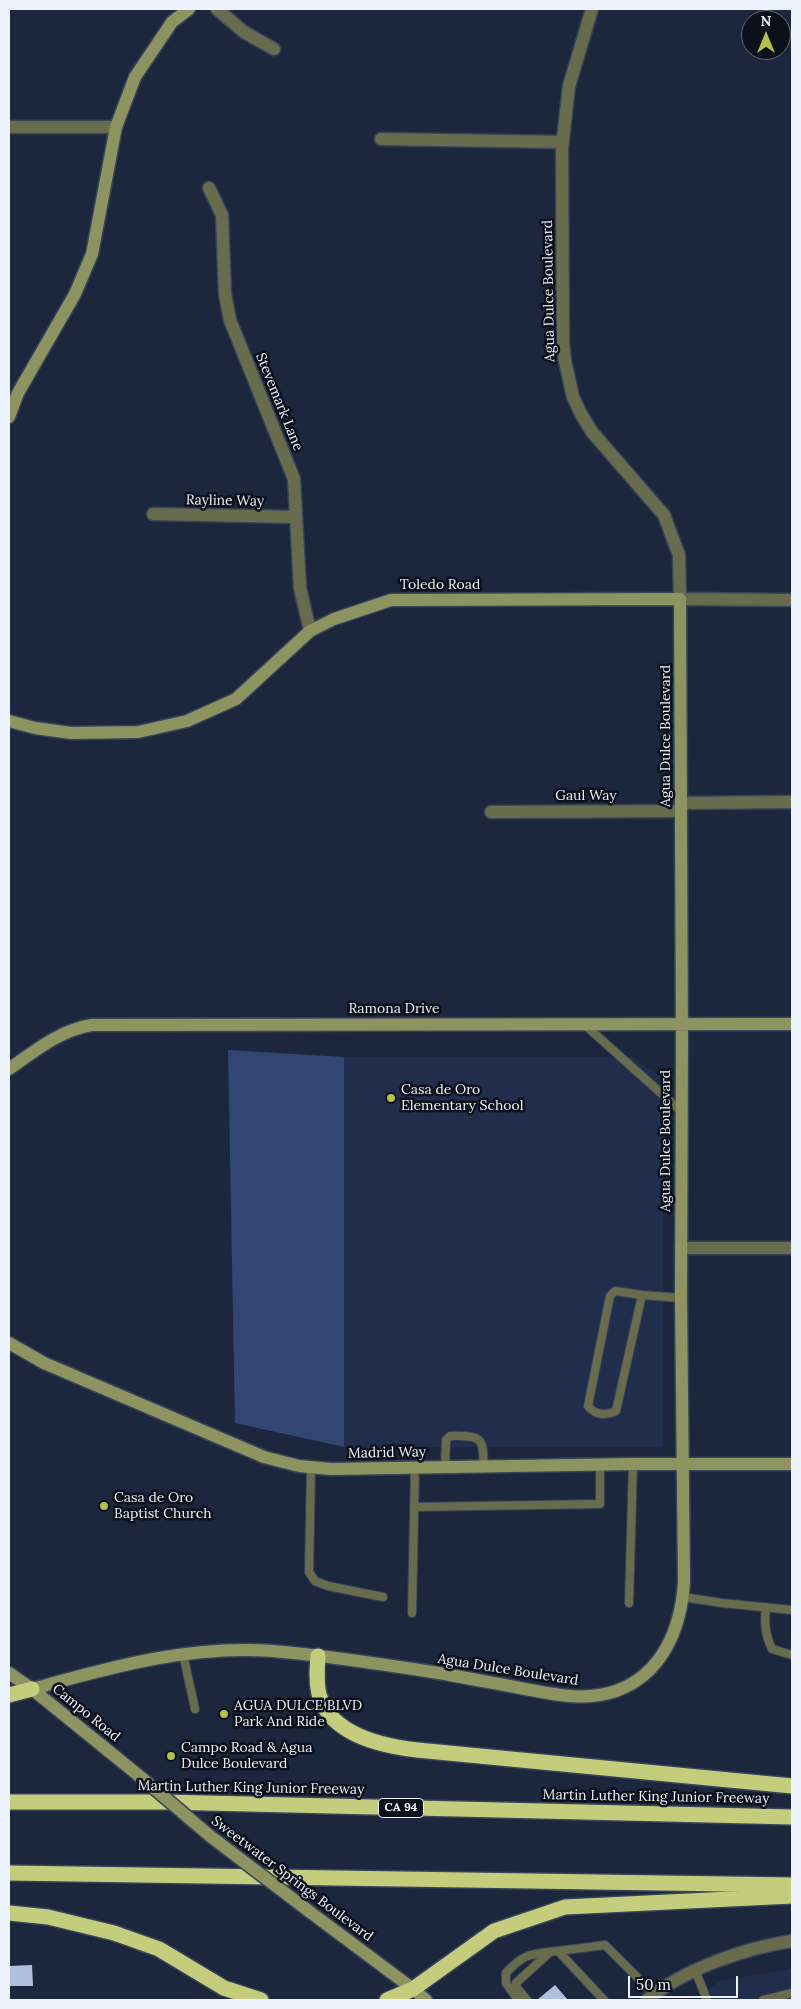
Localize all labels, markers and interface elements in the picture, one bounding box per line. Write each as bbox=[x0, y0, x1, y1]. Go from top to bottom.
north arrow bbox=[741, 10, 791, 60]
text: N bbox=[761, 12, 771, 30]
street label: Agua Dulce Boulevard bbox=[539, 220, 559, 362]
street label: Stevemark Lane bbox=[252, 351, 306, 453]
street label: Rayline Way bbox=[186, 492, 264, 510]
street label: Toledo Road bbox=[400, 577, 480, 593]
street label: Agua Dulce Boulevard bbox=[658, 665, 674, 807]
street label: Gaul Way bbox=[555, 788, 617, 804]
street label: Ramona Drive bbox=[348, 1001, 440, 1017]
street label: Agua Dulce Boulevard bbox=[658, 1070, 674, 1212]
place label: Casa de Oro Elementary School bbox=[401, 1082, 524, 1114]
marker: Casa de Oro Elementary School bbox=[385, 1092, 397, 1104]
street label: Madrid Way bbox=[348, 1444, 426, 1462]
place label: Casa de Oro Baptist Church bbox=[114, 1490, 212, 1522]
marker: Casa de Oro Baptist Church bbox=[98, 1500, 110, 1512]
street label: Agua Dulce Boulevard bbox=[437, 1651, 579, 1689]
street label: Campo Road bbox=[49, 1681, 123, 1745]
place label: AGUA DULCE BLVD Park And Ride bbox=[234, 1698, 362, 1730]
marker: AGUA DULCE BLVD Park And Ride bbox=[218, 1708, 230, 1720]
place label: Campo Road & Agua Dulce Boulevard bbox=[181, 1740, 312, 1772]
marker: Campo Road & Agua Dulce Boulevard bbox=[165, 1750, 177, 1762]
street label: Martin Luther King Junior Freeway bbox=[137, 1778, 365, 1798]
street label: Martin Luther King Junior Freeway bbox=[542, 1787, 770, 1807]
road number: CA 94 bbox=[378, 1799, 424, 1818]
street label: Sweetwater Springs Boulevard bbox=[208, 1813, 376, 1945]
scale bar bbox=[631, 1966, 741, 1998]
text: 50 m bbox=[636, 1975, 671, 1994]

